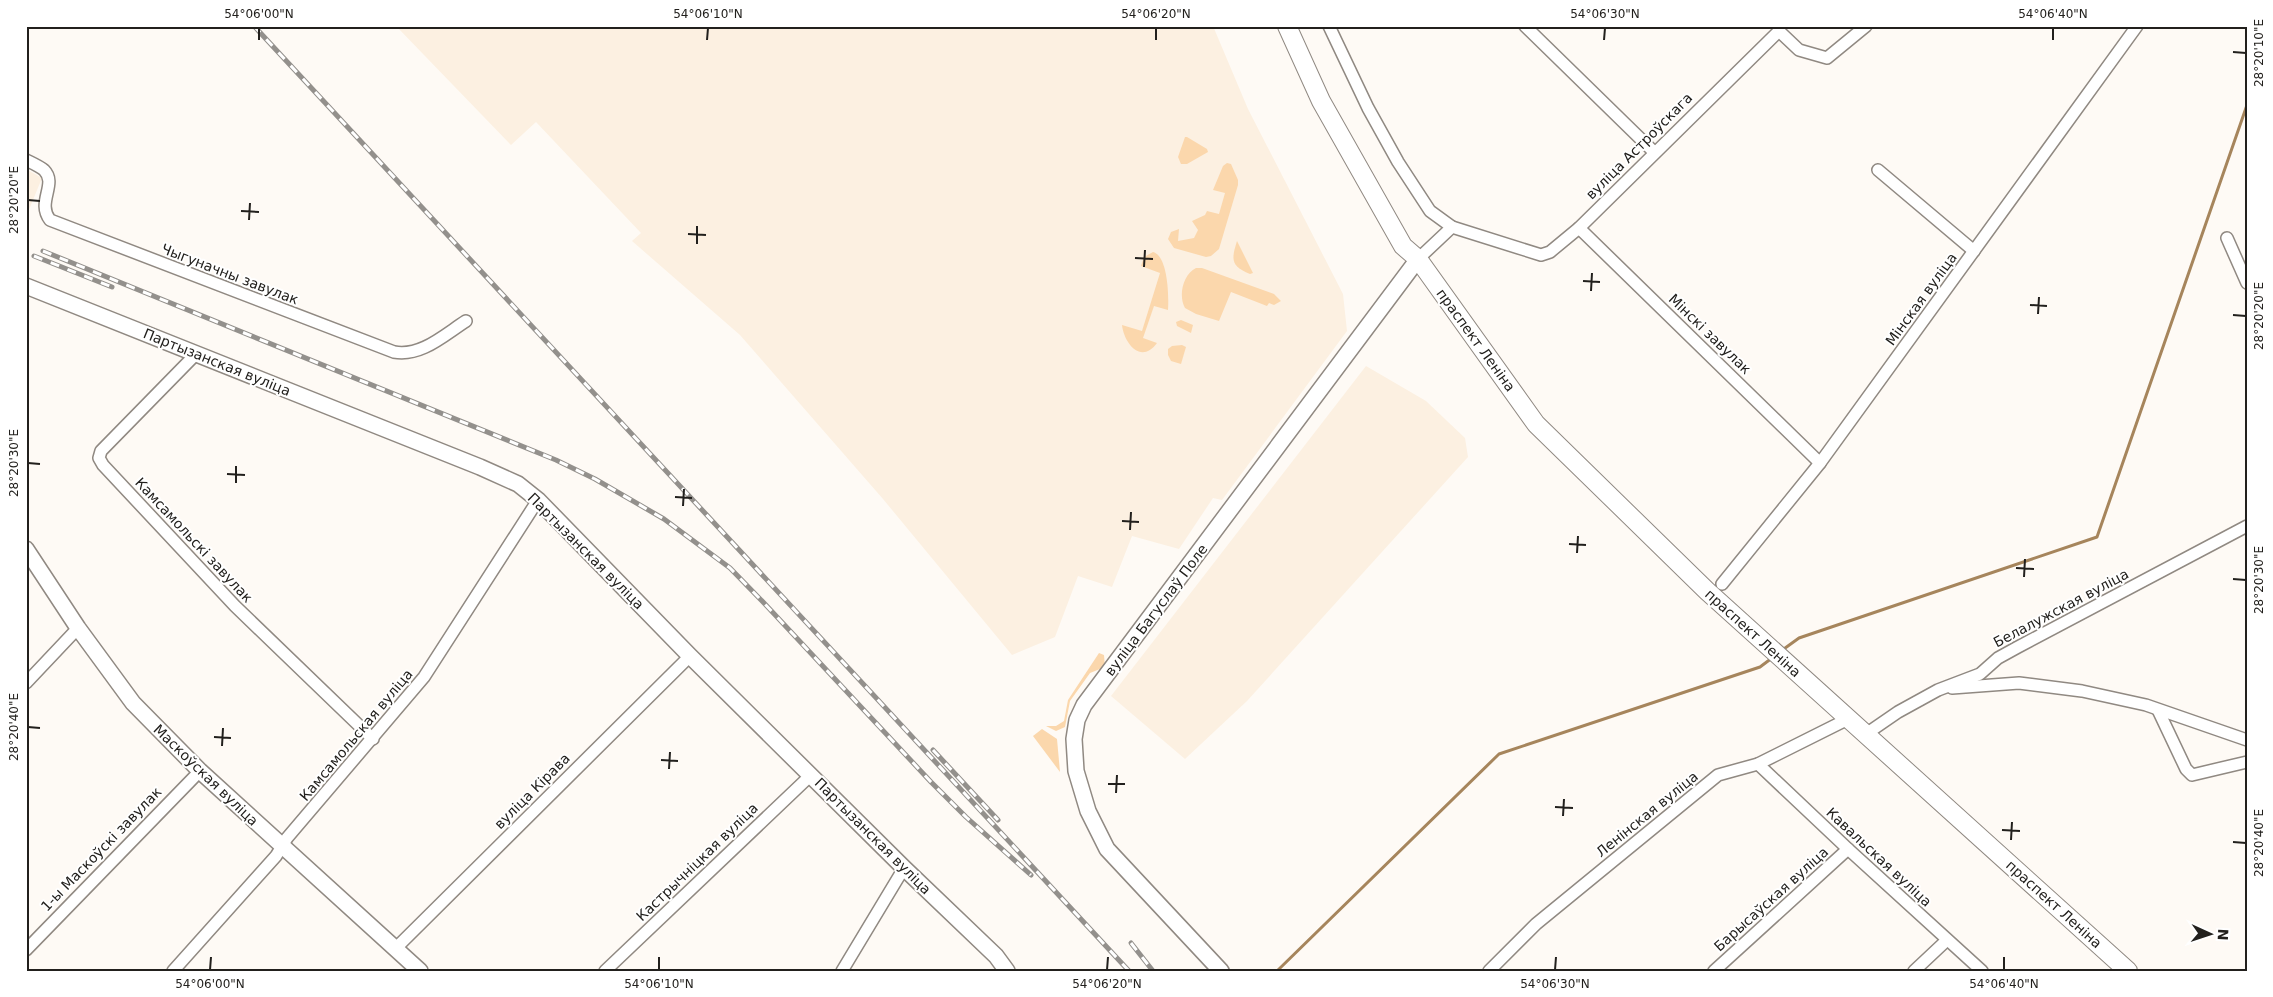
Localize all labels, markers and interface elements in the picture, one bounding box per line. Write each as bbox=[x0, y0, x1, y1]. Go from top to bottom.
text: 54°06'00"N bbox=[224, 7, 294, 21]
text: 54°06'10"N bbox=[673, 7, 743, 21]
text: 54°06'20"N bbox=[1121, 7, 1191, 21]
text: 54°06'30"N bbox=[1570, 7, 1640, 21]
text: 54°06'40"N bbox=[2018, 7, 2088, 21]
text: 28°20'10"E bbox=[2252, 19, 2266, 87]
street label: вуліца Астроўскага bbox=[1583, 90, 1695, 202]
text: 28°20'20"E bbox=[7, 166, 21, 234]
street label: Чыгуначны завулак bbox=[159, 240, 301, 308]
street label: Мінская вуліца bbox=[1882, 250, 1960, 348]
text: 28°20'20"E bbox=[2252, 282, 2266, 350]
street label: праспект Леніна bbox=[1433, 286, 1519, 394]
street label: Мінскі завулак bbox=[1666, 291, 1754, 377]
street label: Партызанская вуліца bbox=[141, 325, 293, 399]
text: 28°20'30"E bbox=[7, 429, 21, 497]
street label: Камсамольскі завулак bbox=[132, 474, 256, 606]
street label: Партызанская вуліца bbox=[525, 490, 647, 612]
street label: вуліца Багуслаў Поле bbox=[1101, 541, 1211, 679]
text: 28°20'30"E bbox=[2252, 546, 2266, 614]
street label: Белалужская вуліца bbox=[1991, 566, 2131, 650]
street label: праспект Леніна bbox=[1702, 586, 1804, 680]
street label: Камсамольская вуліца bbox=[296, 666, 416, 804]
text: 28°20'40"E bbox=[7, 693, 21, 761]
street label: Маскоўская вуліца bbox=[151, 721, 261, 829]
street label: вуліца Кірава bbox=[491, 750, 573, 832]
street label: Ленінская вуліца bbox=[1593, 768, 1701, 860]
street label: Партызанская вуліца bbox=[812, 775, 934, 897]
street label: 1-ы Маскоўскі завулак bbox=[38, 784, 164, 914]
street label: Кастрычніцкая вуліца bbox=[633, 800, 761, 924]
street label: Кавальская вуліца bbox=[1823, 804, 1935, 910]
text: 28°20'40"E bbox=[2252, 809, 2266, 877]
street label: Барысаўская вуліца bbox=[1711, 844, 1831, 954]
street label: праспект Леніна bbox=[2003, 857, 2105, 951]
north arrow bbox=[2186, 910, 2236, 960]
text: N bbox=[2215, 928, 2231, 941]
text: 54°06'00"N bbox=[175, 977, 245, 991]
text: 54°06'10"N bbox=[624, 977, 694, 991]
text: 54°06'20"N bbox=[1072, 977, 1142, 991]
text: 54°06'30"N bbox=[1520, 977, 1590, 991]
text: 54°06'40"N bbox=[1969, 977, 2039, 991]

